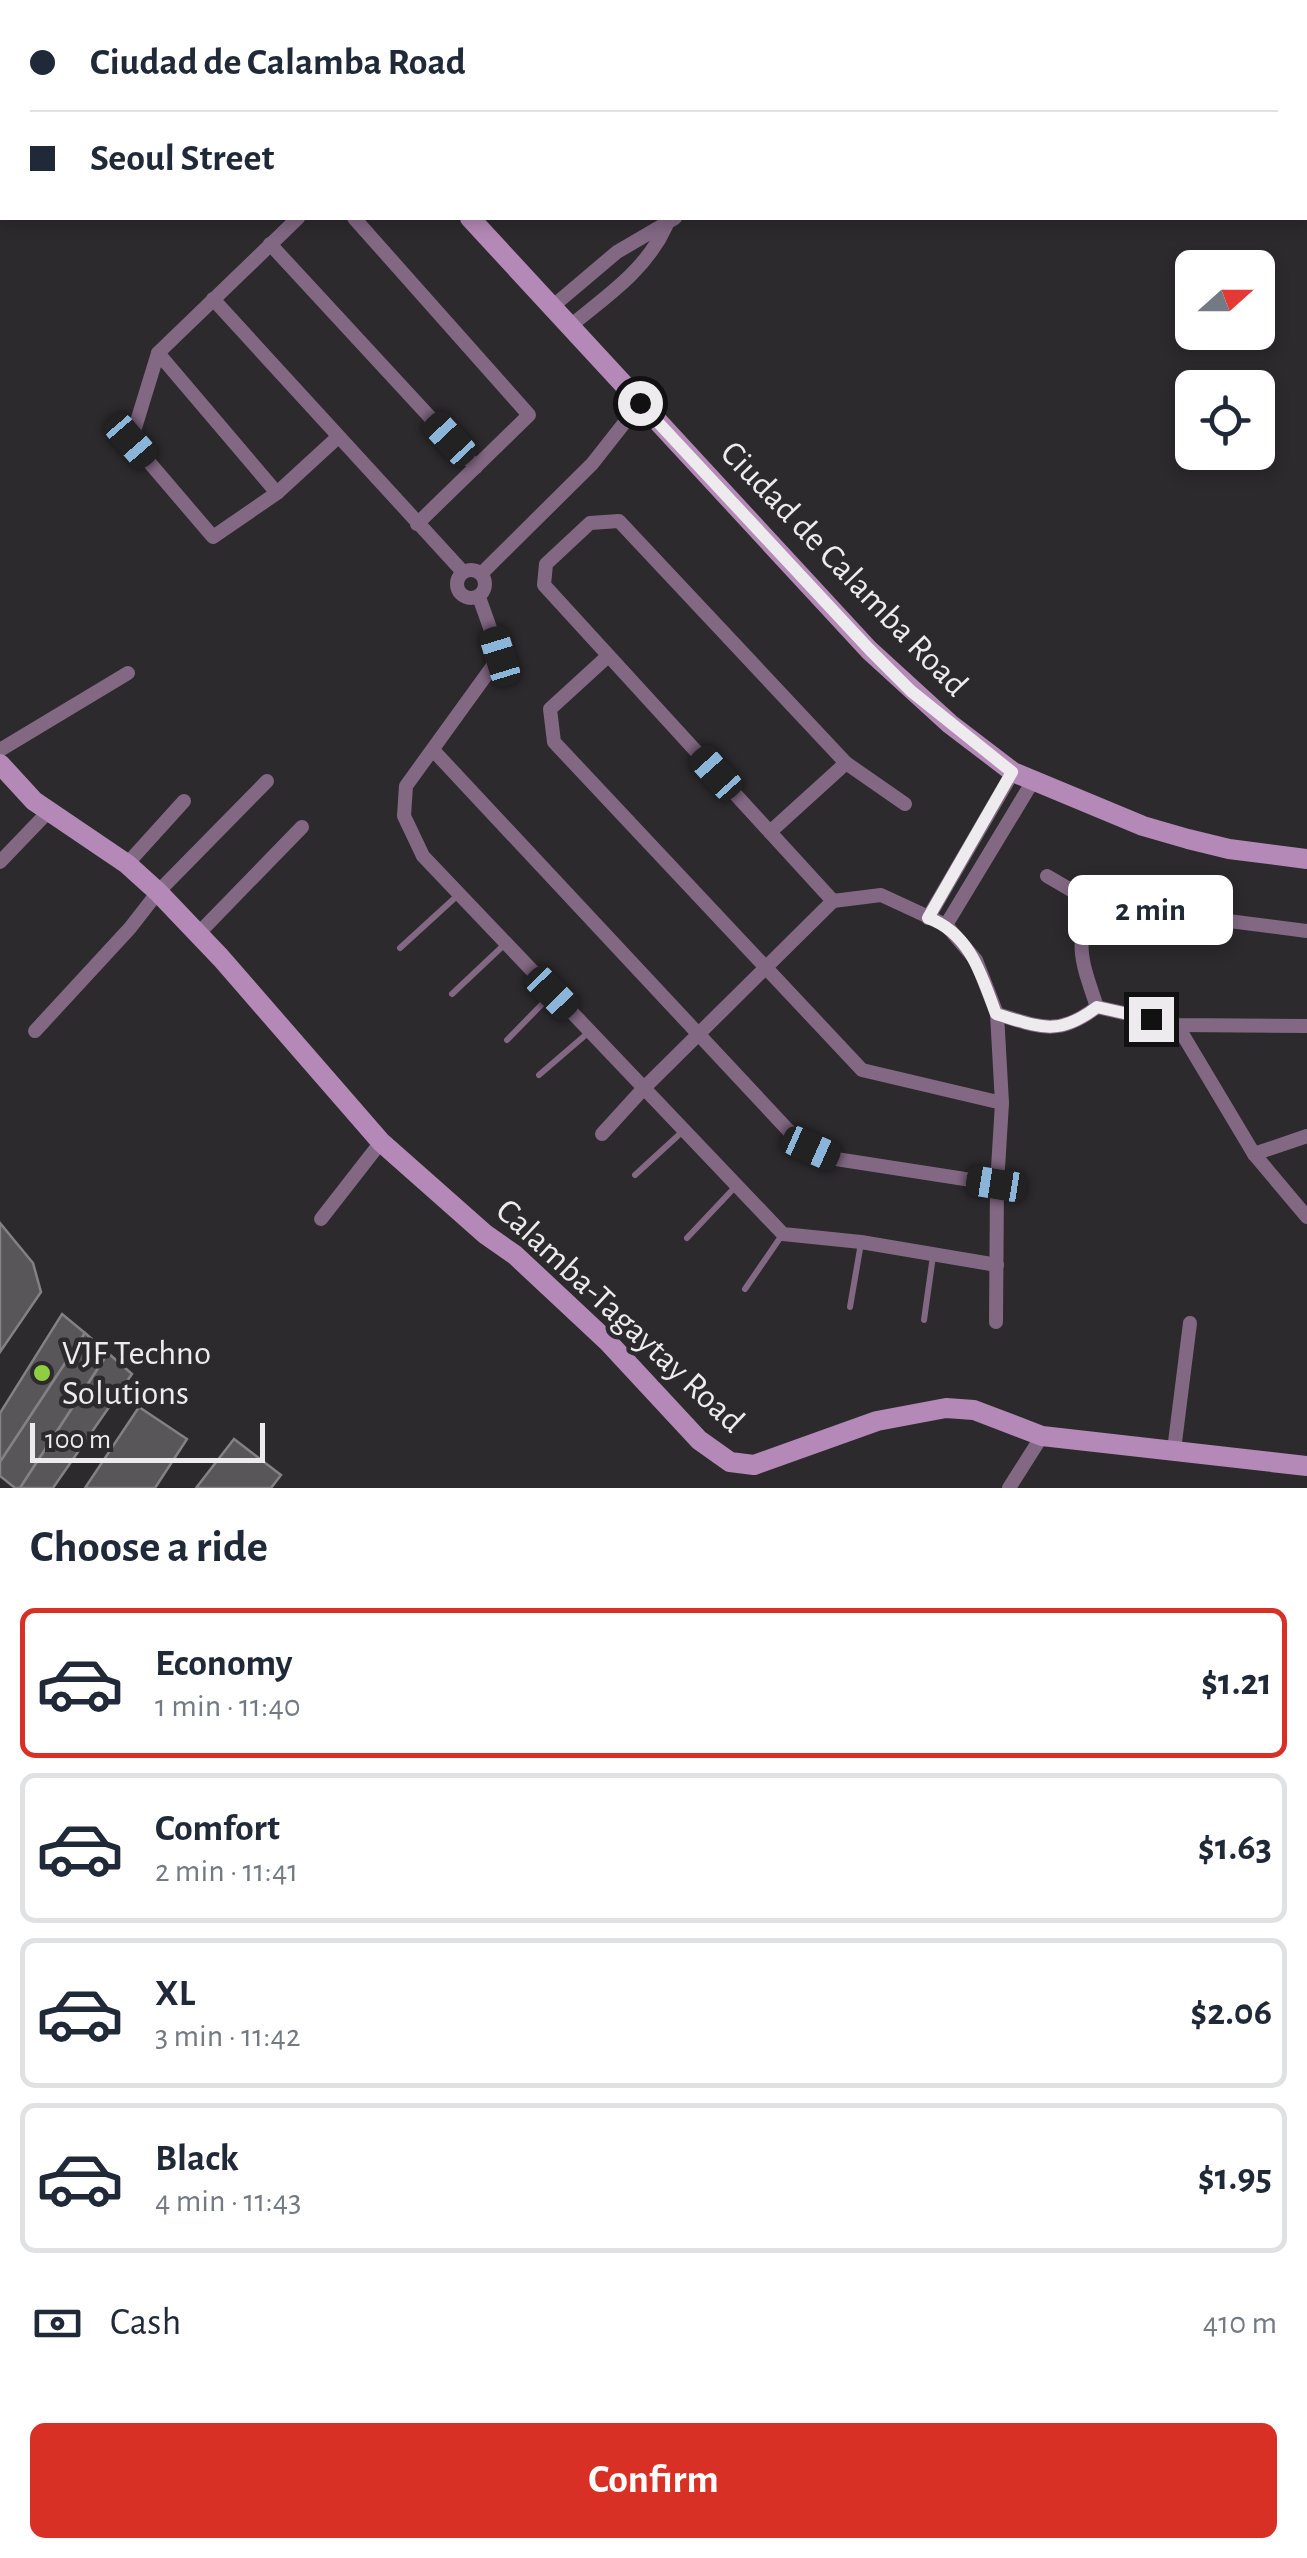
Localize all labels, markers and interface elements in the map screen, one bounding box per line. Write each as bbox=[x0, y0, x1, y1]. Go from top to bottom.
text: Ciudad de Calamba Road bbox=[90, 44, 466, 82]
text: Seoul Street bbox=[90, 140, 274, 178]
north arrow bbox=[1175, 250, 1275, 350]
map controls bbox=[1175, 250, 1275, 470]
button: locate bbox=[1175, 370, 1275, 470]
route start bbox=[618, 381, 663, 426]
car bbox=[419, 407, 481, 471]
car bbox=[100, 409, 162, 473]
street label: Ciudad de Calamba Road bbox=[714, 435, 974, 703]
car bbox=[477, 623, 523, 689]
car bbox=[685, 741, 747, 805]
callout: 2 min bbox=[1068, 874, 1234, 944]
text: 2 min bbox=[1115, 894, 1186, 926]
car bbox=[520, 961, 584, 1025]
route end bbox=[1129, 997, 1174, 1042]
car bbox=[777, 1122, 845, 1174]
car bbox=[964, 1164, 1028, 1204]
street label: Calamba-Tagaytay Road bbox=[489, 1192, 751, 1440]
place label: VJF Techno Solutions bbox=[62, 1336, 211, 1411]
marker: VJF Techno Solutions bbox=[31, 1362, 53, 1384]
scale bar bbox=[30, 1418, 265, 1462]
text: 100 m bbox=[45, 1426, 111, 1454]
text: Choose a ride bbox=[30, 1525, 268, 1570]
icon: car bbox=[35, 1638, 125, 1728]
text: Economy bbox=[155, 1645, 293, 1683]
text: $1.21 bbox=[1201, 1664, 1272, 1702]
text: 1 min · 11:40 bbox=[155, 1690, 301, 1722]
icon: car bbox=[35, 1803, 125, 1893]
text: Comfort bbox=[155, 1810, 280, 1848]
text: $1.63 bbox=[1198, 1829, 1272, 1867]
text: 2 min · 11:41 bbox=[155, 1855, 298, 1887]
icon: car bbox=[35, 1968, 125, 2058]
text: XL bbox=[155, 1975, 195, 2013]
text: $2.06 bbox=[1190, 1994, 1272, 2032]
text: 3 min · 11:42 bbox=[155, 2020, 301, 2052]
icon: car bbox=[35, 2133, 125, 2223]
text: Black bbox=[155, 2140, 239, 2178]
text: $1.95 bbox=[1198, 2159, 1272, 2197]
text: 4 min · 11:43 bbox=[155, 2185, 301, 2217]
icon: cash bbox=[30, 2296, 85, 2351]
text: Cash bbox=[110, 2304, 181, 2342]
text: 410 m bbox=[1203, 2307, 1277, 2339]
button: Confirm bbox=[30, 2423, 1277, 2538]

